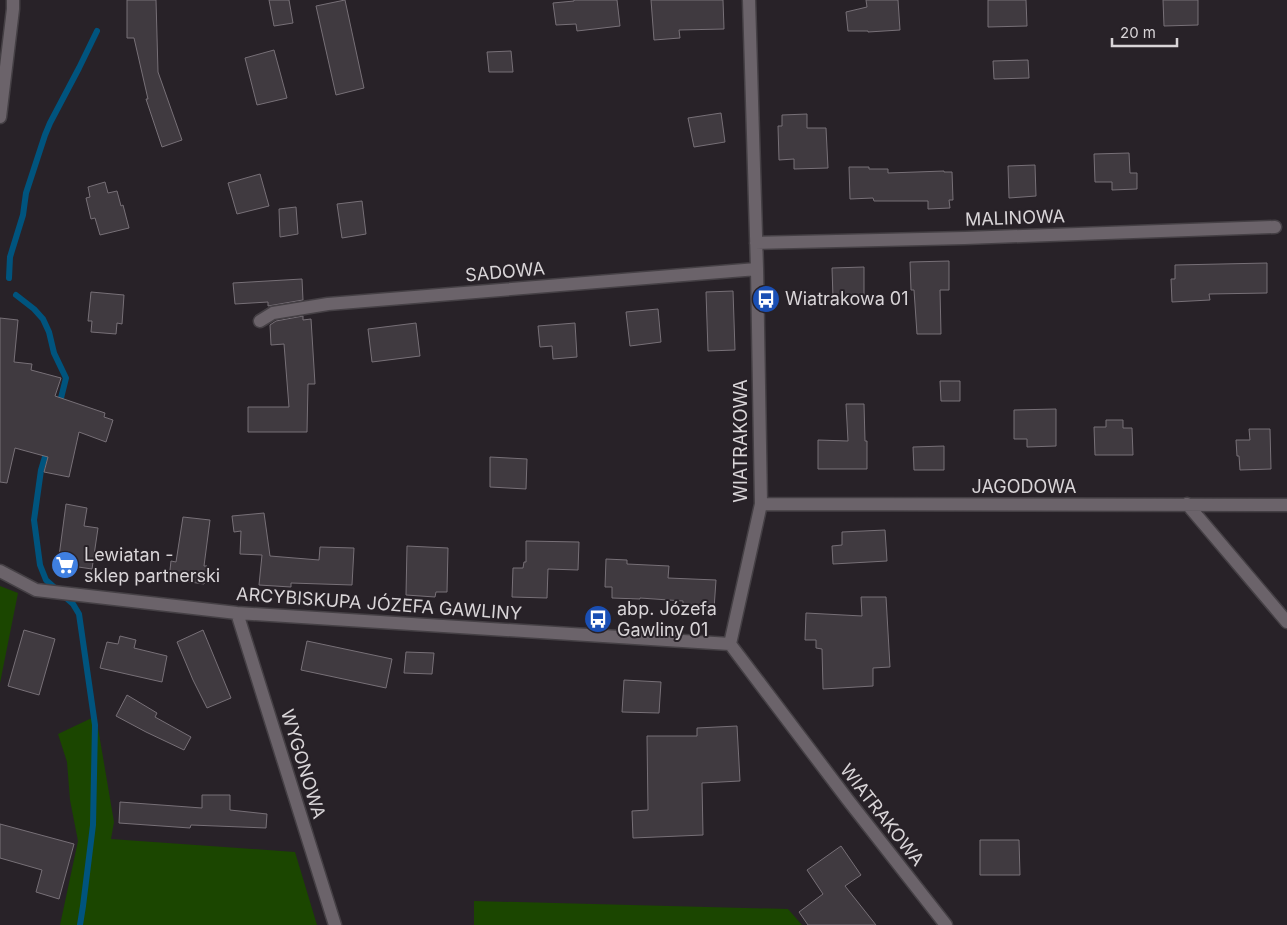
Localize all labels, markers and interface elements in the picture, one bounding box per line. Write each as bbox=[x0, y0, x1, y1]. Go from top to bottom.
scale bar bbox=[1112, 15, 1177, 47]
text: 20 m bbox=[1120, 23, 1156, 42]
street label: MALINOWA bbox=[965, 205, 1065, 230]
street label: SADOWA bbox=[464, 258, 546, 285]
bus stop icon: Wiatrakowa 01 bbox=[751, 284, 781, 314]
place label: Wiatrakowa 01 bbox=[785, 288, 909, 309]
street label: WIATRAKOWA bbox=[730, 379, 751, 503]
street label: JAGODOWA bbox=[972, 476, 1076, 497]
place label: Lewiatan - sklep partnerski bbox=[84, 544, 220, 586]
supermarket icon: Lewiatan - sklep partnerski bbox=[50, 550, 80, 580]
street label: ARCYBISKUPA JÓZEFA GAWLINY bbox=[236, 582, 523, 624]
place label: abp. Józefa Gawliny 01 bbox=[617, 598, 717, 640]
bus stop icon: abp. Józefa Gawliny 01 bbox=[583, 604, 613, 634]
street label: WYGONOWA bbox=[277, 707, 330, 821]
street label: WIATRAKOWA bbox=[836, 760, 929, 870]

